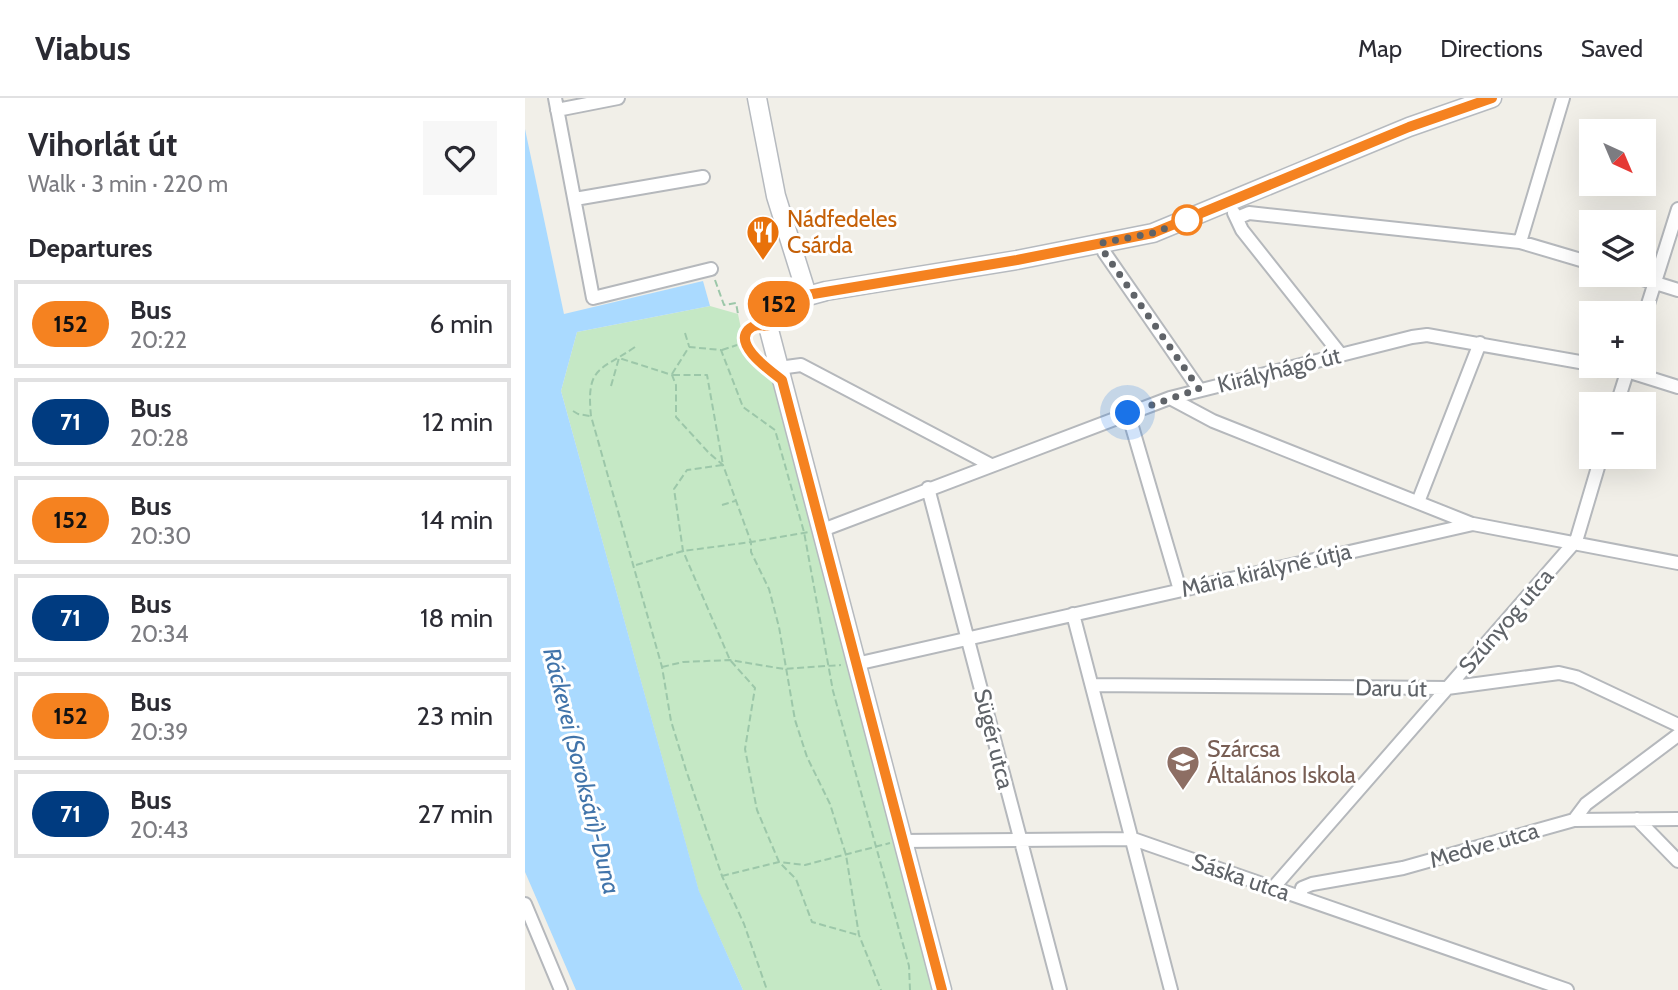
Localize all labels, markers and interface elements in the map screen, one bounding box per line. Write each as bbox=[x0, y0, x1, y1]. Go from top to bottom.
text: Viabus bbox=[35, 28, 131, 68]
text: Map bbox=[1358, 34, 1402, 63]
text: Directions bbox=[1440, 34, 1543, 63]
text: Saved bbox=[1581, 34, 1643, 63]
north arrow bbox=[1579, 119, 1655, 196]
map controls bbox=[1579, 119, 1656, 469]
button: heart bbox=[423, 121, 497, 195]
text: Vihorlát út bbox=[28, 124, 177, 164]
text: Walk · 3 min · 220 m bbox=[28, 170, 228, 198]
place label: Nádfedeles Csárda bbox=[787, 205, 897, 259]
unlabelled marker bbox=[1172, 205, 1202, 235]
button: layers bbox=[1579, 210, 1656, 287]
restaurant icon: Nádfedeles Csárda bbox=[744, 213, 782, 262]
text: Departures bbox=[28, 232, 152, 264]
line badge: 152 bbox=[739, 281, 819, 327]
text: 152 bbox=[762, 289, 796, 318]
text: Bus bbox=[130, 294, 171, 326]
button: + bbox=[1579, 301, 1656, 378]
text: 6 min bbox=[430, 308, 493, 340]
text: 152 bbox=[53, 309, 88, 338]
text: 20:22 bbox=[130, 326, 187, 354]
street label: Királyhágó út bbox=[1214, 341, 1344, 399]
text: Bus bbox=[130, 392, 171, 424]
button: − bbox=[1579, 392, 1656, 469]
your location bbox=[1110, 395, 1145, 430]
text: 12 min bbox=[422, 406, 493, 438]
text: 71 bbox=[60, 407, 81, 436]
text: 20:28 bbox=[130, 424, 189, 452]
text: Bus bbox=[130, 490, 171, 522]
text: 14 min bbox=[421, 504, 493, 536]
text: 152 bbox=[53, 505, 88, 534]
text: 20:30 bbox=[130, 522, 191, 550]
street label: Mária királyné útja bbox=[1178, 537, 1354, 603]
street label: Szúnyog utca bbox=[1453, 563, 1559, 679]
text: Bus bbox=[130, 588, 171, 620]
text: 18 min bbox=[420, 602, 493, 634]
text: 71 bbox=[60, 603, 81, 632]
text: 20:34 bbox=[130, 620, 189, 648]
water label: Ráckevei (Soroksári)-Duna bbox=[537, 645, 627, 897]
street label: Daru út bbox=[1355, 673, 1427, 703]
text: Bus bbox=[130, 686, 171, 718]
street label: Sügér utca bbox=[968, 686, 1020, 792]
text: 23 min bbox=[417, 700, 493, 732]
text: 152 bbox=[53, 701, 88, 730]
text: 20:39 bbox=[130, 718, 188, 746]
place label: Szárcsa Általános Iskola bbox=[1207, 735, 1356, 789]
school or university icon: Szárcsa Általános Iskola bbox=[1164, 743, 1202, 792]
text: Bus bbox=[130, 784, 171, 816]
text: 27 min bbox=[418, 798, 493, 830]
text: 71 bbox=[60, 799, 81, 828]
text: 20:43 bbox=[130, 816, 189, 844]
street label: Medve utca bbox=[1426, 816, 1542, 874]
street label: Sáska utca bbox=[1188, 847, 1294, 907]

